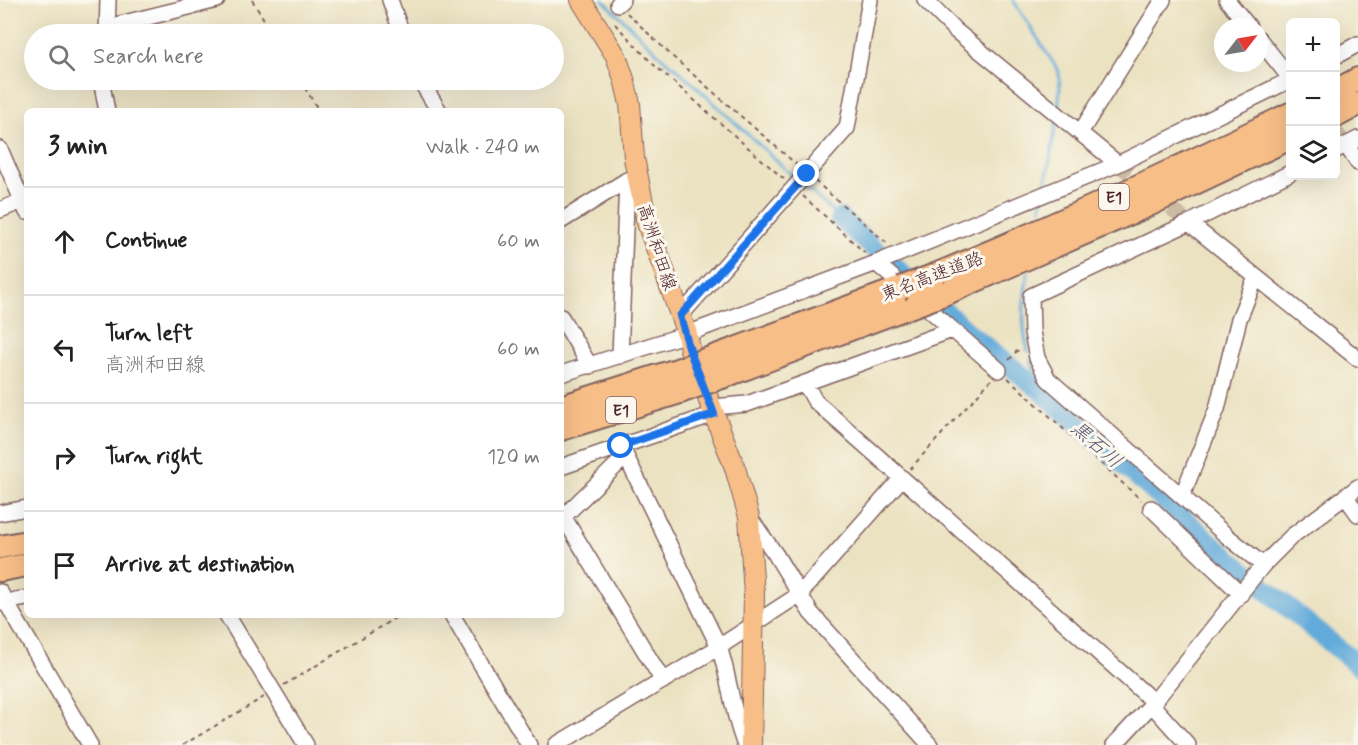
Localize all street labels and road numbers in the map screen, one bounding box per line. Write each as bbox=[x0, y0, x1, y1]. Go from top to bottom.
road number: E1 bbox=[1099, 184, 1129, 210]
street label: 高洲和田線 bbox=[631, 201, 681, 294]
street label: 東名高速道路 bbox=[878, 246, 987, 307]
road number: E1 bbox=[606, 397, 636, 423]

